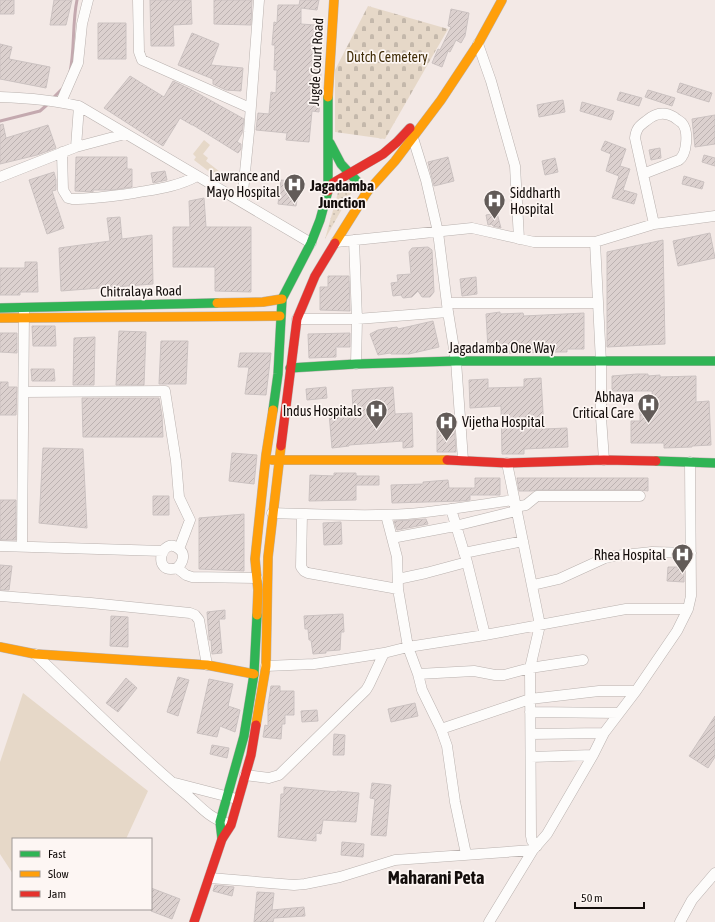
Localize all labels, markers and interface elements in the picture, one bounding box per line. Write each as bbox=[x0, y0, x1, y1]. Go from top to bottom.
street label: Jugde Court Road bbox=[306, 18, 326, 106]
park label: Dutch Cemetery bbox=[346, 49, 428, 65]
place label: Lawrance and Mayo Hospital bbox=[206, 168, 280, 200]
hospital icon: Lawrance and Mayo Hospital bbox=[282, 171, 308, 204]
district label: Jagadamba Junction bbox=[309, 177, 374, 211]
place label: Siddharth Hospital bbox=[510, 185, 560, 217]
hospital icon: Siddharth Hospital bbox=[481, 188, 507, 221]
street label: Chitralaya Road bbox=[100, 282, 182, 300]
street label: Jagadamba One Way bbox=[449, 340, 556, 356]
place label: Abhaya Critical Care bbox=[572, 389, 634, 421]
hospital icon: Abhaya Critical Care bbox=[636, 392, 662, 425]
hospital icon: Indus Hospitals bbox=[364, 398, 390, 431]
place label: Indus Hospitals bbox=[283, 403, 362, 419]
hospital icon: Vijetha Hospital bbox=[434, 409, 460, 442]
place label: Vijetha Hospital bbox=[462, 414, 545, 430]
hospital icon: Rhea Hospital bbox=[669, 542, 695, 575]
place label: Rhea Hospital bbox=[594, 547, 666, 563]
legend bbox=[12, 838, 152, 910]
text: Fast bbox=[48, 847, 66, 861]
text: Slow bbox=[48, 867, 69, 881]
district label: Maharani Peta bbox=[388, 867, 484, 888]
scale bar bbox=[575, 884, 644, 910]
text: Jam bbox=[48, 887, 66, 901]
text: 50 m bbox=[581, 891, 603, 905]

